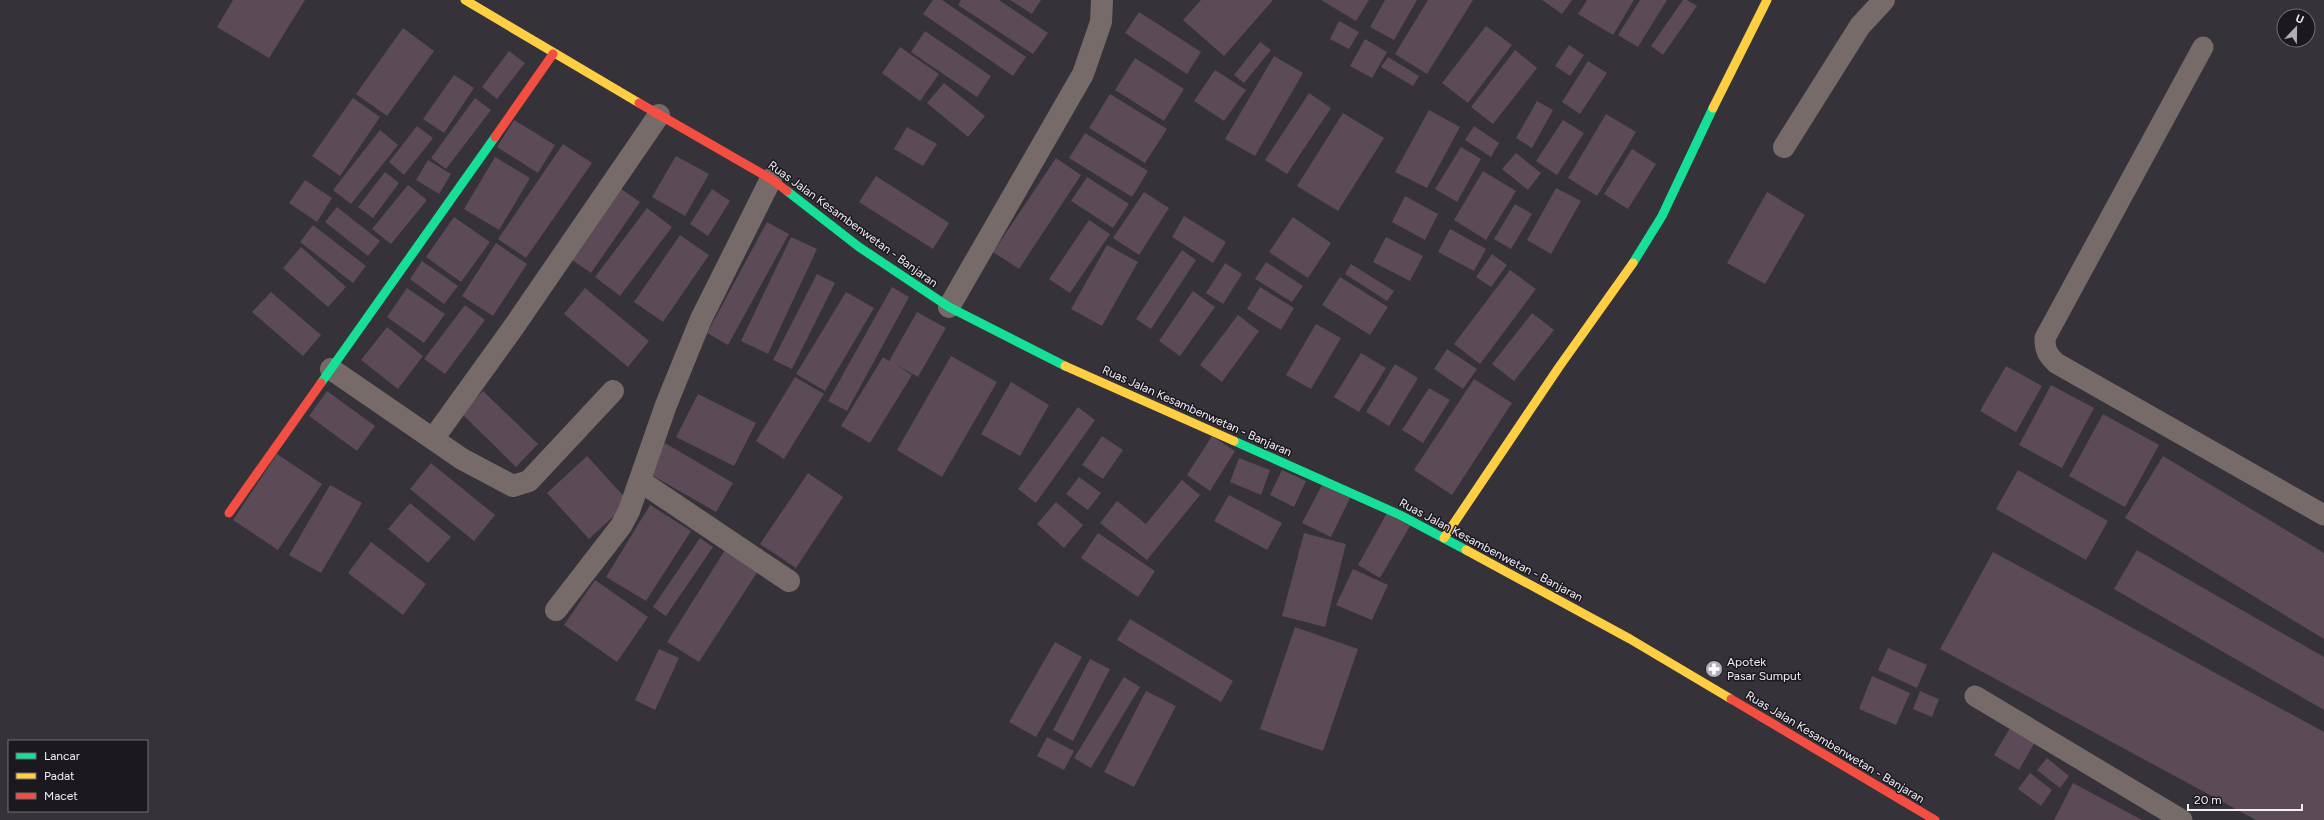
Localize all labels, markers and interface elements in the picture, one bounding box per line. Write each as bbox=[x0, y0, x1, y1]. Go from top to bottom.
north arrow bbox=[2276, 8, 2316, 48]
text: U bbox=[2294, 12, 2306, 27]
street label: Ruas Jalan Kesambenwetan - Banjaran bbox=[766, 158, 941, 290]
street label: Ruas Jalan Kesambenwetan - Banjaran bbox=[1100, 363, 1294, 459]
street label: Ruas Jalan Kesambenwetan - Banjaran bbox=[1397, 495, 1585, 605]
place label: Apotek Pasar Sumput bbox=[1727, 655, 1802, 683]
pharmacy icon: Apotek Pasar Sumput bbox=[1704, 659, 1724, 679]
street label: Ruas Jalan Kesambenwetan - Banjaran bbox=[1743, 688, 1927, 806]
legend bbox=[8, 740, 148, 812]
text: Lancar bbox=[44, 749, 80, 763]
text: Padat bbox=[44, 769, 75, 783]
scale bar bbox=[2188, 786, 2302, 812]
text: Macet bbox=[44, 789, 78, 803]
text: 20 m bbox=[2194, 793, 2222, 807]

